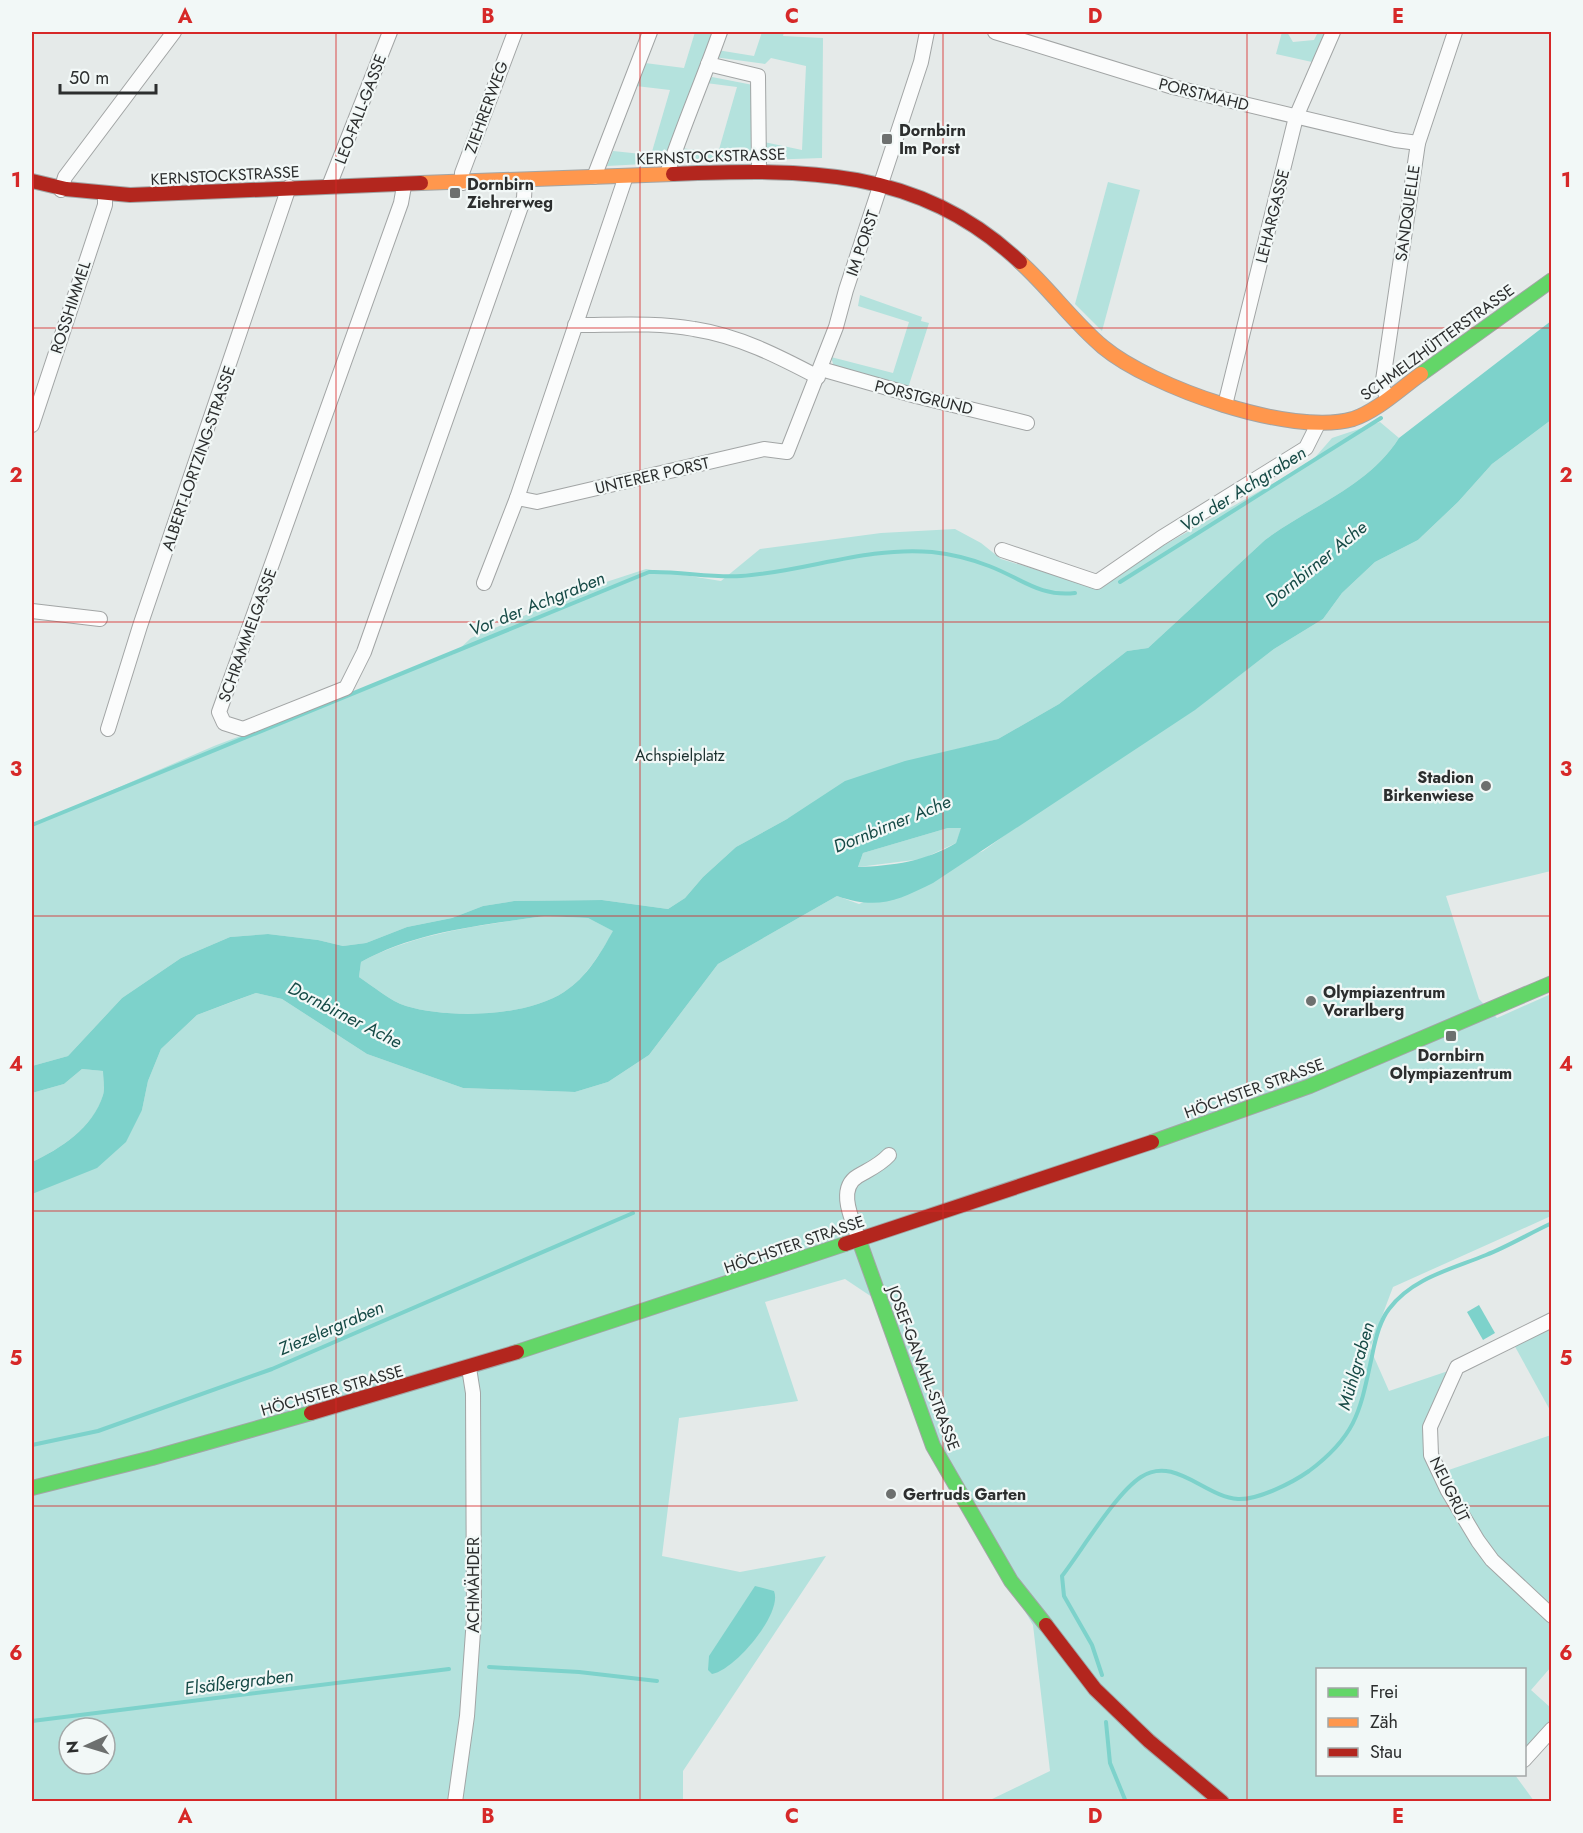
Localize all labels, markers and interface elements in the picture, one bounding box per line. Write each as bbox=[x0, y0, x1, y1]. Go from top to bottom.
text: A bbox=[177, 2, 193, 31]
text: B bbox=[481, 2, 495, 31]
text: C bbox=[785, 2, 799, 31]
text: D bbox=[1088, 2, 1102, 31]
text: E bbox=[1392, 2, 1404, 31]
street label: LEO-FALL-GASSE bbox=[329, 51, 392, 167]
scale bar bbox=[60, 57, 156, 95]
street label: ZIEHRERWEG bbox=[459, 58, 514, 157]
text: 50 m bbox=[69, 65, 109, 91]
street label: PORSTMAHD bbox=[1156, 72, 1252, 117]
place label: Dornbirn Im Porst bbox=[899, 119, 966, 160]
marker: Dornbirn Im Porst bbox=[880, 132, 894, 146]
street label: KERNSTOCKSTRASSE bbox=[636, 142, 786, 171]
street label: KERNSTOCKSTRASSE bbox=[150, 160, 300, 191]
street label: SANDQUELLE bbox=[1389, 163, 1426, 263]
text: 1 bbox=[11, 166, 21, 195]
text: 1 bbox=[1561, 166, 1571, 195]
street label: LEHARGASSE bbox=[1250, 167, 1295, 265]
place label: Dornbirn Ziehrerweg bbox=[467, 173, 553, 214]
marker: Dornbirn Ziehrerweg bbox=[448, 186, 462, 200]
street label: IM PORST bbox=[840, 207, 885, 279]
street label: ROSSHIMMEL bbox=[45, 257, 97, 357]
street label: SCHMELZHÜTTERSTRASSE bbox=[1355, 279, 1519, 406]
street label: ALBERT-LORTZING-STRASSE bbox=[156, 363, 241, 554]
street label: PORSTGRUND bbox=[872, 374, 975, 421]
water label: Vor der Achgraben bbox=[1175, 440, 1311, 538]
street label: UNTERER PORST bbox=[593, 451, 712, 500]
text: 2 bbox=[9, 461, 23, 490]
text: 2 bbox=[1559, 461, 1573, 490]
water label: Dornbirner Ache bbox=[1259, 515, 1373, 613]
street label: SCHRAMMELGASSE bbox=[213, 565, 282, 705]
water label: Vor der Achgraben bbox=[465, 565, 609, 643]
park label: Achspielplatz bbox=[635, 744, 726, 767]
text: 3 bbox=[10, 755, 22, 784]
text: 3 bbox=[1560, 755, 1572, 784]
place label: Stadion Birkenwiese bbox=[1383, 766, 1474, 807]
marker: Stadion Birkenwiese bbox=[1479, 779, 1493, 793]
water label: Dornbirner Ache bbox=[829, 789, 955, 859]
water label: Dornbirner Ache bbox=[284, 975, 406, 1055]
place label: Olympiazentrum Vorarlberg bbox=[1322, 981, 1445, 1022]
marker: Olympiazentrum Vorarlberg bbox=[1304, 994, 1318, 1008]
marker: Dornbirn Olympiazentrum bbox=[1444, 1029, 1458, 1043]
place label: Dornbirn Olympiazentrum bbox=[1390, 1044, 1512, 1085]
text: 4 bbox=[9, 1050, 23, 1079]
text: 4 bbox=[1559, 1050, 1573, 1079]
street label: HÖCHSTER STRASSE bbox=[1181, 1052, 1327, 1124]
street label: HÖCHSTER STRASSE bbox=[721, 1210, 868, 1279]
street label: JOSEF-GANAHL-STRASSE bbox=[881, 1281, 966, 1454]
water label: Ziezelergraben bbox=[273, 1294, 388, 1362]
water label: Mühlgraben bbox=[1331, 1319, 1381, 1413]
text: 5 bbox=[10, 1344, 23, 1373]
text: 5 bbox=[1560, 1344, 1573, 1373]
street label: HÖCHSTER STRASSE bbox=[258, 1359, 406, 1422]
street label: NEUGRÜT bbox=[1424, 1453, 1475, 1526]
place label: Gertruds Garten bbox=[903, 1483, 1026, 1506]
marker: Gertruds Garten bbox=[884, 1487, 898, 1501]
street label: ACHMÄHDER bbox=[462, 1537, 485, 1633]
text: 6 bbox=[9, 1639, 23, 1668]
text: 6 bbox=[1559, 1639, 1573, 1668]
water label: Elsäßergraben bbox=[183, 1662, 295, 1702]
legend bbox=[1316, 1668, 1526, 1776]
text: Frei bbox=[1370, 1679, 1399, 1705]
text: Zäh bbox=[1370, 1709, 1398, 1735]
north arrow bbox=[57, 1716, 117, 1776]
text: Stau bbox=[1370, 1739, 1402, 1765]
text: N bbox=[61, 1740, 84, 1754]
text: A bbox=[177, 1802, 193, 1831]
text: B bbox=[481, 1802, 495, 1831]
text: C bbox=[785, 1802, 799, 1831]
text: D bbox=[1088, 1802, 1102, 1831]
text: E bbox=[1392, 1802, 1404, 1831]

